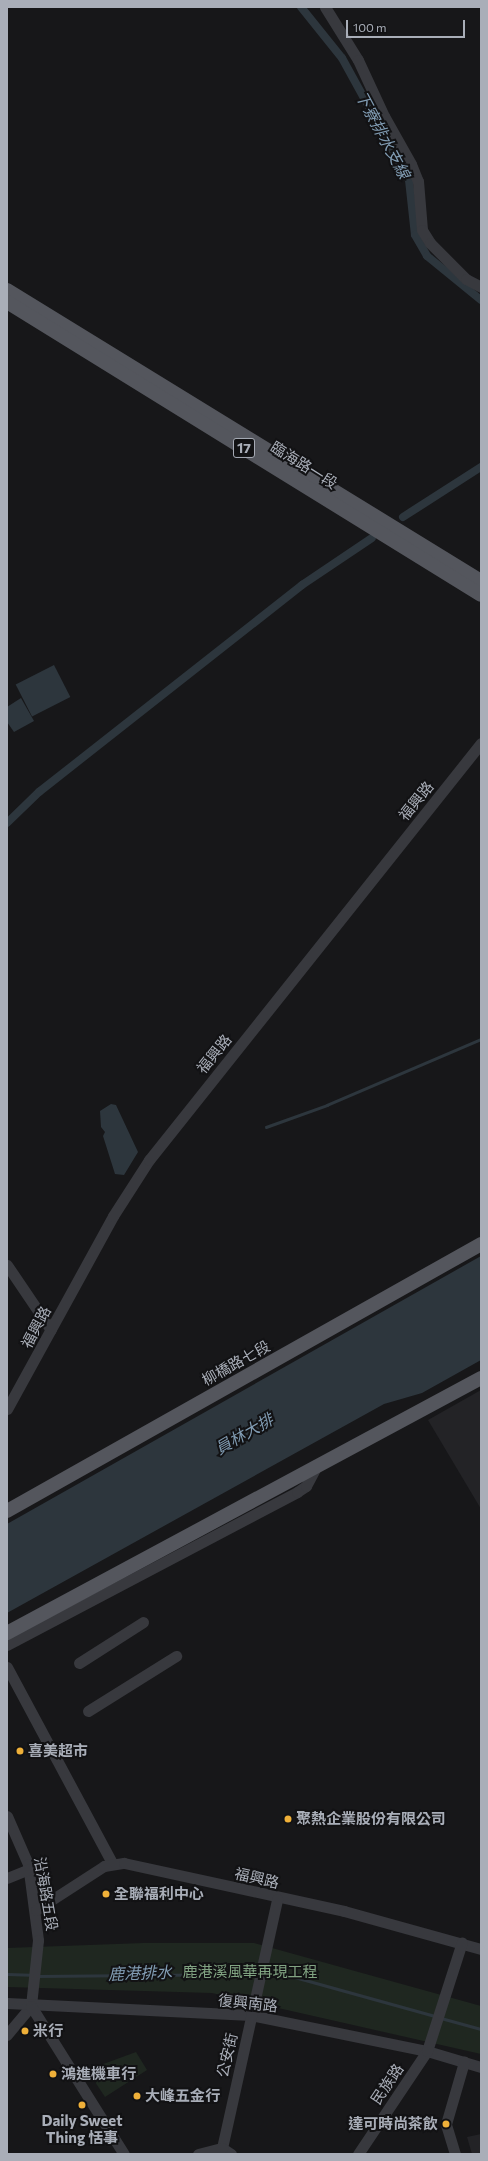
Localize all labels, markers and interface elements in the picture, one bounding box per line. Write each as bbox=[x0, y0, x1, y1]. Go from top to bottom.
scale bar bbox=[348, 12, 467, 38]
text: 100 m bbox=[353, 20, 387, 34]
water label: 下寮排水支線 bbox=[352, 88, 414, 182]
road number: 17 bbox=[232, 436, 256, 460]
street label: 臨海路一段 bbox=[267, 437, 341, 493]
street label: 福興路 bbox=[395, 778, 437, 824]
street label: 福興路 bbox=[193, 1031, 235, 1077]
street label: 福興路 bbox=[17, 1303, 55, 1351]
street label: 柳橋路七段 bbox=[199, 1337, 273, 1389]
water label: 員林大排 bbox=[211, 1410, 277, 1458]
place label: 喜美超市 bbox=[28, 1742, 88, 1760]
marker: 喜美超市 bbox=[15, 1746, 25, 1756]
place label: 聚熱企業股份有限公司 bbox=[296, 1810, 446, 1828]
marker: 聚熱企業股份有限公司 bbox=[283, 1814, 293, 1824]
street label: 沿海路五段 bbox=[31, 1856, 61, 1932]
street label: 福興路 bbox=[233, 1864, 281, 1892]
place label: 全聯福利中心 bbox=[114, 1885, 204, 1903]
marker: 全聯福利中心 bbox=[101, 1889, 111, 1899]
water label: 鹿港排水 bbox=[108, 1962, 172, 1984]
park label: 鹿港溪風華再現工程 bbox=[183, 1963, 317, 1981]
street label: 復興南路 bbox=[217, 1991, 279, 2015]
place label: 米行 bbox=[33, 2022, 63, 2040]
marker: 米行 bbox=[20, 2026, 30, 2036]
street label: 公安街 bbox=[213, 2031, 241, 2079]
street label: 民族路 bbox=[367, 2060, 407, 2108]
place label: 鴻進機車行 bbox=[61, 2065, 136, 2083]
marker: 鴻進機車行 bbox=[48, 2069, 58, 2079]
place label: 大峰五金行 bbox=[145, 2087, 220, 2105]
marker: 大峰五金行 bbox=[132, 2091, 142, 2101]
marker: Daily Sweet Thing 恬事 bbox=[77, 2100, 87, 2110]
place label: Daily Sweet Thing 恬事 bbox=[41, 2111, 123, 2146]
place label: 達可時尚茶飲 bbox=[348, 2115, 438, 2133]
marker: 達可時尚茶飲 bbox=[441, 2119, 451, 2129]

